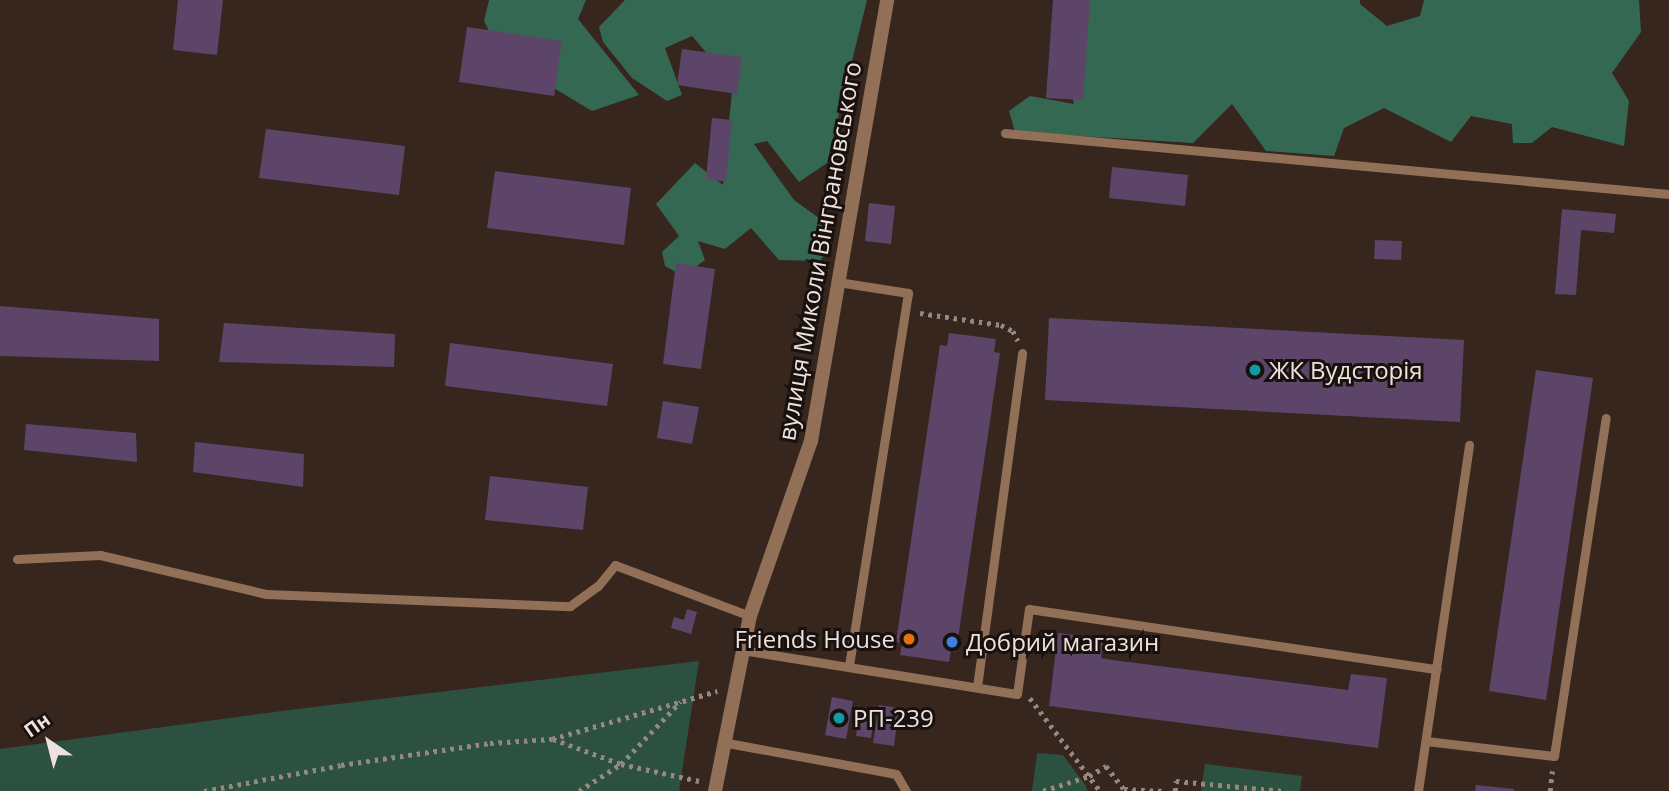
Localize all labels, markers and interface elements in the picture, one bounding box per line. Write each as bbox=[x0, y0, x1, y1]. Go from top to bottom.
street label: вулиця Миколи Вінграновського bbox=[771, 59, 867, 443]
place label: ЖК Вудсторія bbox=[1269, 356, 1423, 384]
marker: ЖК Вудсторія bbox=[1247, 362, 1263, 378]
place label: Friends House bbox=[734, 625, 895, 653]
place label: Добрий магазин bbox=[966, 628, 1159, 656]
marker: Friends House bbox=[901, 631, 917, 647]
marker: Добрий магазин bbox=[944, 634, 960, 650]
place label: РП-239 bbox=[853, 704, 934, 732]
text: Пн bbox=[19, 706, 55, 743]
north arrow bbox=[14, 707, 84, 777]
marker: РП-239 bbox=[831, 710, 847, 726]

